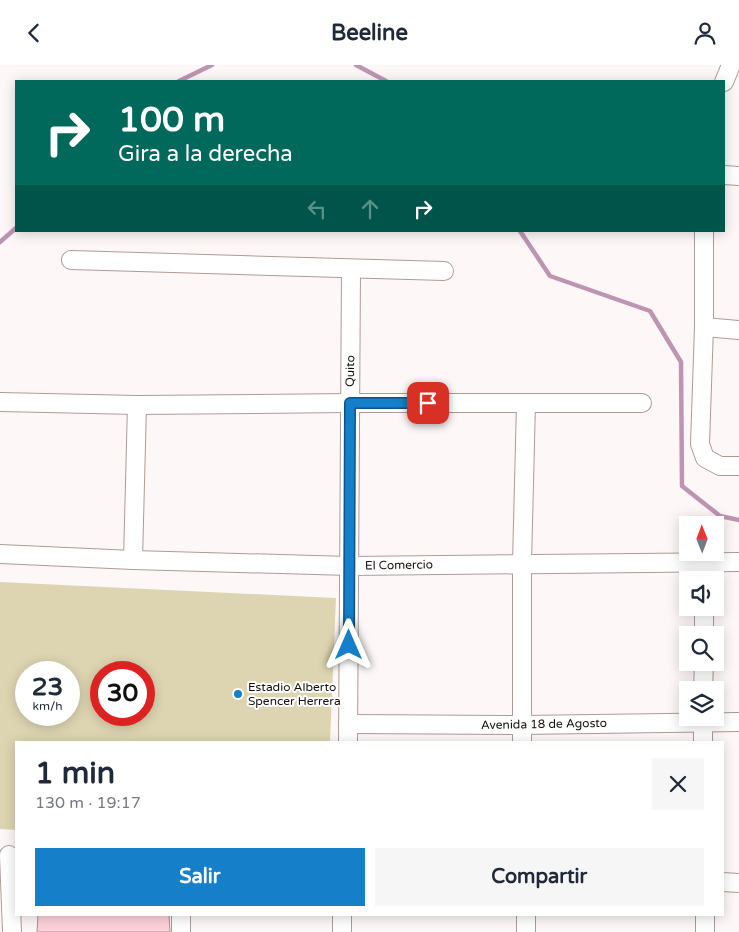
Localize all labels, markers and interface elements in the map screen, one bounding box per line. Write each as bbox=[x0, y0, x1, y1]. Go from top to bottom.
icon: back bbox=[20, 19, 48, 47]
icon: person bbox=[691, 19, 719, 47]
text: Beeline bbox=[331, 20, 408, 46]
text: 100 m bbox=[118, 99, 225, 141]
icon: right bbox=[35, 100, 100, 165]
text: Gira a la derecha bbox=[118, 141, 293, 167]
icon: left bbox=[303, 195, 331, 223]
icon: ahead bbox=[356, 195, 384, 223]
icon: right bbox=[409, 195, 437, 223]
street label: Quito bbox=[343, 355, 357, 387]
pin bbox=[407, 382, 449, 424]
icon: arrive bbox=[414, 389, 442, 417]
north arrow bbox=[679, 516, 724, 561]
map controls bbox=[679, 516, 724, 726]
street label: El Comercio bbox=[365, 557, 433, 573]
button: sound bbox=[679, 571, 724, 616]
position arrow bbox=[322, 618, 374, 670]
button: search bbox=[679, 626, 724, 671]
speed limit sign: 30 bbox=[90, 661, 155, 726]
text: 23 bbox=[32, 672, 63, 702]
place label: Estadio Alberto Spencer Herrera bbox=[248, 680, 341, 708]
button: layers bbox=[679, 681, 724, 726]
marker: Estadio Alberto Spencer Herrera bbox=[232, 688, 244, 700]
text: km/h bbox=[32, 699, 63, 713]
street label: Avenida 18 de Agosto bbox=[481, 716, 607, 732]
text: 1 min bbox=[35, 755, 115, 792]
button: close bbox=[652, 758, 704, 810]
text: 130 m · 19:17 bbox=[35, 793, 141, 813]
button: Salir bbox=[35, 848, 365, 906]
button: Compartir bbox=[375, 848, 704, 906]

